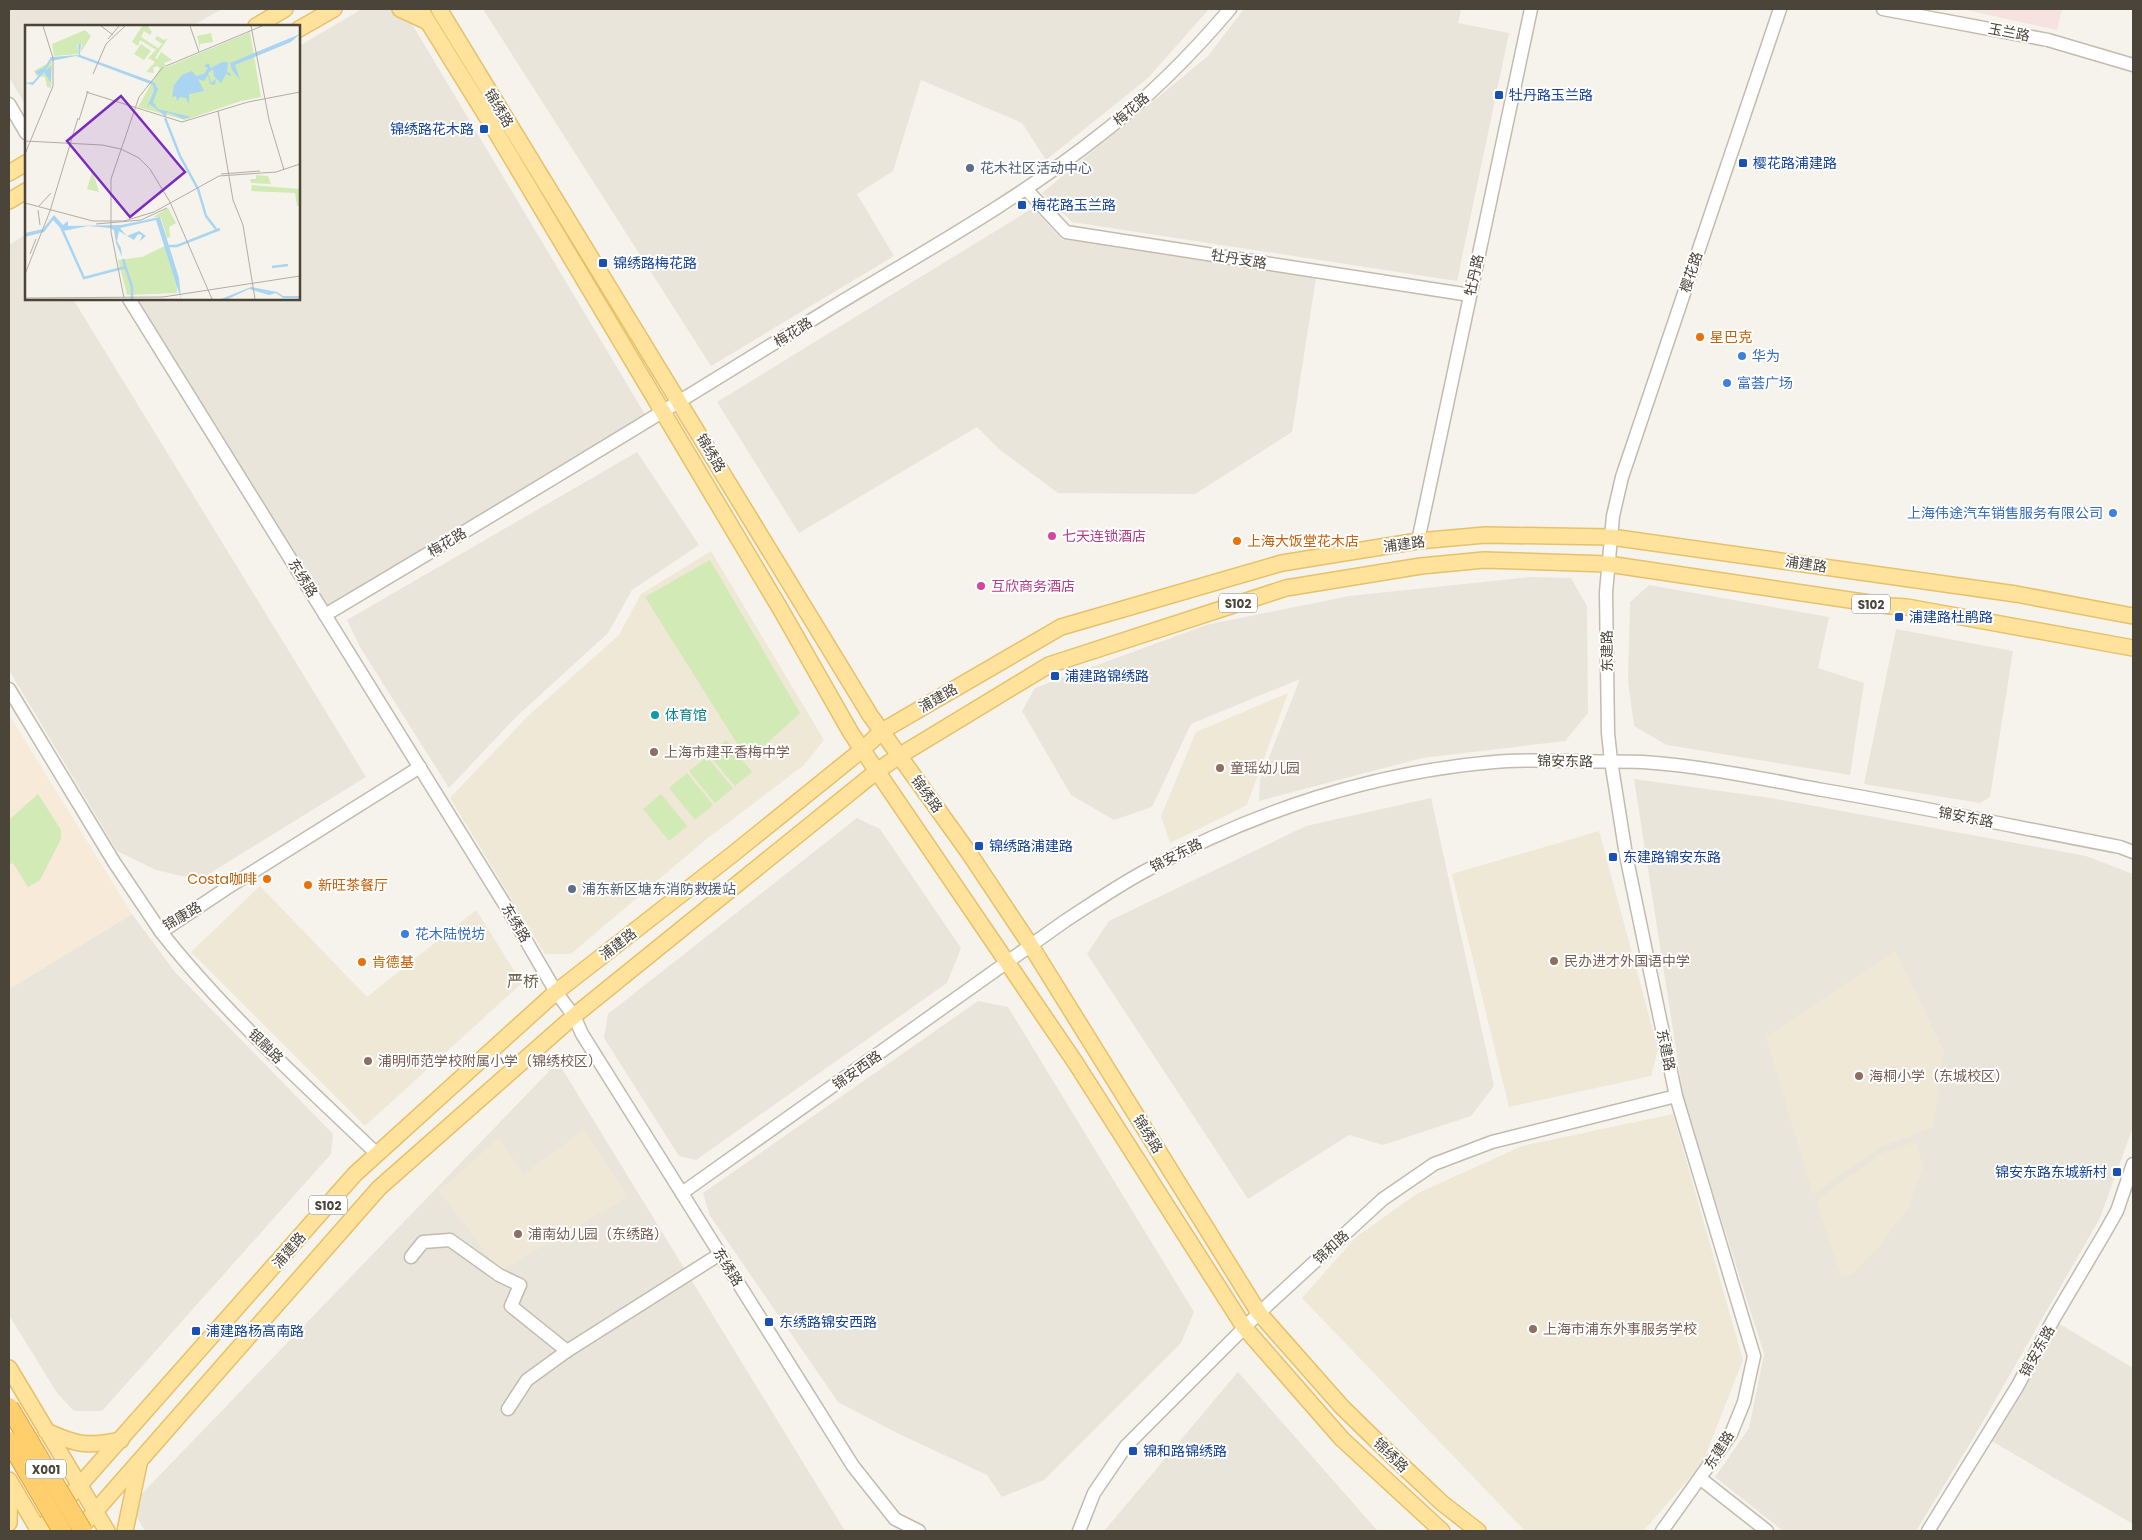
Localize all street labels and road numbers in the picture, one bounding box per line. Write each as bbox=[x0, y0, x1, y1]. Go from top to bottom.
street label: 玉兰路 bbox=[1986, 18, 2032, 46]
street label: 锦绣路 bbox=[480, 85, 518, 131]
street label: 梅花路 bbox=[1109, 88, 1153, 130]
street label: 牡丹支路 bbox=[1210, 245, 1268, 273]
street label: 樱花路 bbox=[1675, 249, 1707, 295]
street label: 牡丹路 bbox=[1460, 252, 1488, 298]
street label: 梅花路 bbox=[770, 312, 816, 352]
street label: 锦绣路 bbox=[692, 430, 730, 476]
street label: 梅花路 bbox=[424, 523, 470, 561]
street label: 浦建路 bbox=[1382, 531, 1426, 557]
street label: 浦建路 bbox=[1784, 551, 1828, 577]
street label: 东绣路 bbox=[283, 555, 323, 601]
road number: S102 bbox=[1219, 594, 1257, 612]
road number: S102 bbox=[1852, 594, 1890, 614]
street label: 东建路 bbox=[1597, 630, 1617, 672]
street label: 浦建路 bbox=[915, 679, 961, 717]
street label: 锦安东路 bbox=[1537, 751, 1593, 771]
street label: 锦绣路 bbox=[907, 771, 947, 817]
street label: 锦安东路 bbox=[1937, 802, 1995, 832]
street label: 锦安东路 bbox=[1147, 833, 1205, 877]
street label: 锦康路 bbox=[159, 897, 205, 935]
street label: 东绣路 bbox=[497, 900, 535, 946]
street label: 浦建路 bbox=[595, 923, 641, 965]
street label: 银融路 bbox=[244, 1024, 288, 1068]
street label: 东建路 bbox=[1652, 1027, 1680, 1073]
street label: 锦安西路 bbox=[828, 1046, 886, 1094]
street label: 锦绣路 bbox=[1128, 1111, 1168, 1157]
road number: S102 bbox=[309, 1196, 347, 1214]
street label: 锦和路 bbox=[1309, 1226, 1353, 1268]
street label: 浦建路 bbox=[268, 1228, 310, 1272]
street label: 东绣路 bbox=[708, 1244, 748, 1290]
street label: 锦安东路 bbox=[2015, 1322, 2059, 1380]
street label: 东建路 bbox=[1699, 1427, 1739, 1473]
street label: 锦绣路 bbox=[1369, 1433, 1413, 1477]
road number: X001 bbox=[26, 1460, 66, 1478]

